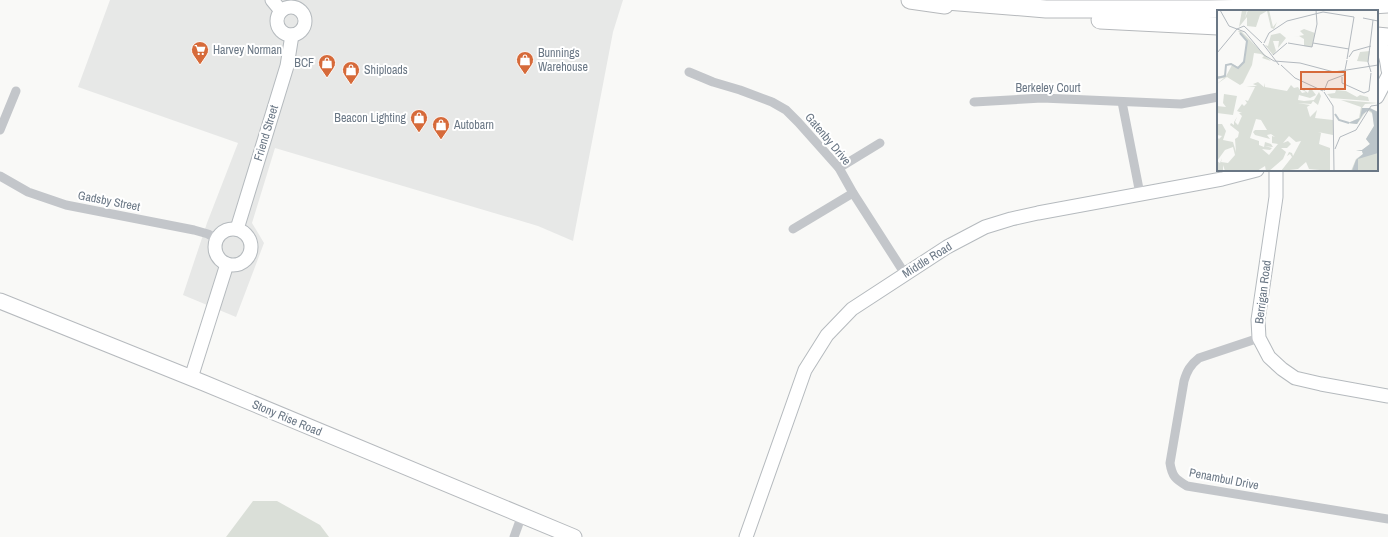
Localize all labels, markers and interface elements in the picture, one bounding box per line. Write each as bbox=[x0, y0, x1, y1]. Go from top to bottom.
inset map bbox=[1217, 10, 1378, 171]
supermarket icon: Harvey Norman bbox=[190, 40, 210, 65]
place label: Harvey Norman bbox=[213, 42, 282, 58]
place label: Bunnings Warehouse bbox=[538, 45, 588, 75]
shop icon: Bunnings Warehouse bbox=[515, 50, 535, 75]
shop icon: BCF bbox=[317, 53, 337, 78]
place label: BCF bbox=[294, 55, 314, 71]
shop icon: Shiploads bbox=[341, 60, 361, 85]
place label: Shiploads bbox=[364, 62, 408, 78]
street label: Berkeley Court bbox=[1015, 80, 1081, 96]
street label: Friend Street bbox=[250, 103, 282, 163]
shop icon: Beacon Lighting bbox=[409, 108, 429, 133]
place label: Beacon Lighting bbox=[334, 110, 407, 126]
street label: Gatenby Drive bbox=[801, 110, 855, 168]
shop icon: Autobarn bbox=[431, 115, 451, 140]
place label: Autobarn bbox=[453, 117, 494, 133]
street label: Gadsby Street bbox=[77, 187, 142, 215]
street label: Middle Road bbox=[899, 238, 955, 282]
street label: Berrigan Road bbox=[1251, 259, 1275, 325]
street label: Stony Rise Road bbox=[250, 396, 324, 440]
street label: Penambul Drive bbox=[1188, 464, 1260, 494]

